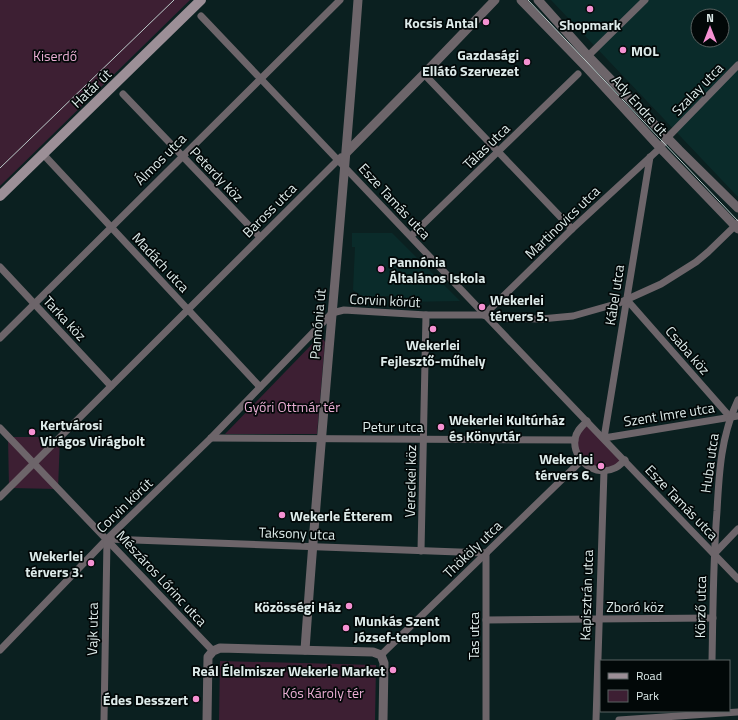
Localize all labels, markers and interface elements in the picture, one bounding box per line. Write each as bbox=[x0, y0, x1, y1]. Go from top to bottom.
marker: Shopmark bbox=[585, 4, 595, 14]
north arrow bbox=[690, 8, 730, 48]
text: N bbox=[706, 10, 714, 26]
place label: Kocsis Antal bbox=[404, 12, 478, 33]
place label: Shopmark bbox=[559, 14, 622, 35]
marker: Kocsis Antal bbox=[481, 17, 491, 27]
place label: MOL bbox=[631, 40, 659, 61]
place label: Gazdasági Ellátó Szervezet bbox=[422, 44, 519, 81]
park label: Kiserdő bbox=[33, 45, 77, 66]
marker: MOL bbox=[618, 45, 628, 55]
marker: Gazdasági Ellátó Szervezet bbox=[522, 57, 532, 67]
street label: Szalay utca bbox=[666, 58, 728, 120]
street label: Határ út bbox=[66, 63, 116, 112]
street label: Ady Endre út bbox=[607, 70, 673, 140]
street label: Tálas utca bbox=[458, 118, 514, 174]
street label: Álmos utca bbox=[129, 128, 191, 190]
street label: Peterdy köz bbox=[185, 142, 249, 206]
street label: Esze Tamás utca bbox=[354, 158, 436, 244]
street label: Baross utca bbox=[237, 178, 301, 242]
street label: Martinovics utca bbox=[520, 181, 604, 263]
street label: Madách utca bbox=[128, 227, 194, 297]
place label: Pannónia Általános Iskola bbox=[389, 251, 485, 288]
street label: Kábel utca bbox=[599, 263, 629, 327]
marker: Pannónia Általános Iskola bbox=[376, 264, 386, 274]
street label: Pannónia út bbox=[303, 288, 331, 360]
street label: Corvin körút bbox=[349, 288, 421, 312]
place label: Wekerlei térvers 5. bbox=[490, 289, 548, 326]
street label: Tarka köz bbox=[39, 291, 91, 345]
marker: Wekerlei térvers 5. bbox=[477, 302, 487, 312]
street label: Csaba köz bbox=[661, 321, 715, 379]
marker: Wekerlei Fejlesztő-műhely bbox=[428, 324, 438, 334]
place label: Wekerlei Fejlesztő-műhely bbox=[380, 334, 486, 371]
park label: Győri Ottmár tér bbox=[244, 396, 340, 417]
street label: Szent Imre utca bbox=[622, 396, 716, 432]
place label: Wekerlei Kultúrház és Könyvtár bbox=[449, 409, 565, 446]
place label: Kertvárosi Virágos Virágbolt bbox=[40, 414, 145, 451]
street label: Petur utca bbox=[362, 416, 424, 437]
marker: Wekerlei Kultúrház és Könyvtár bbox=[436, 422, 446, 432]
marker: Kertvárosi Virágos Virágbolt bbox=[27, 427, 37, 437]
street label: Huba utca bbox=[694, 432, 724, 494]
street label: Vereckei köz bbox=[399, 445, 421, 517]
place label: Wekerlei térvers 6. bbox=[535, 448, 593, 485]
street label: Esze Tamás utca bbox=[641, 460, 723, 544]
marker: Wekerlei térvers 6. bbox=[596, 461, 606, 471]
street label: Corvin körút bbox=[91, 473, 157, 537]
place label: Wekerle Étterem bbox=[290, 505, 393, 526]
marker: Wekerle Étterem bbox=[277, 510, 287, 520]
street label: Thököly utca bbox=[438, 515, 506, 583]
street label: Taksony utca bbox=[258, 521, 336, 545]
street label: Mészáros Lőrinc utca bbox=[112, 525, 212, 631]
place label: Wekerlei térvers 3. bbox=[25, 545, 83, 582]
street label: Kapisztrán utca bbox=[574, 549, 598, 641]
marker: Wekerlei térvers 3. bbox=[86, 558, 96, 568]
street label: Körző utca bbox=[689, 576, 711, 638]
place label: Közösségi Ház bbox=[254, 596, 341, 617]
street label: Zboró köz bbox=[606, 596, 664, 617]
marker: Közösségi Ház bbox=[344, 601, 354, 611]
street label: Vajk utca bbox=[81, 602, 103, 656]
place label: Munkás Szent József-templom bbox=[354, 610, 450, 647]
street label: Tas utca bbox=[463, 612, 484, 660]
marker: Munkás Szent József-templom bbox=[341, 623, 351, 633]
place label: Reál Élelmiszer Wekerle Market bbox=[192, 660, 385, 681]
legend bbox=[600, 660, 730, 712]
marker: Reál Élelmiszer Wekerle Market bbox=[388, 665, 398, 675]
text: Road bbox=[636, 666, 662, 685]
park label: Kós Károly tér bbox=[282, 682, 364, 703]
text: Park bbox=[636, 686, 659, 705]
place label: Édes Desszert bbox=[103, 689, 188, 710]
marker: Édes Desszert bbox=[191, 694, 201, 704]

